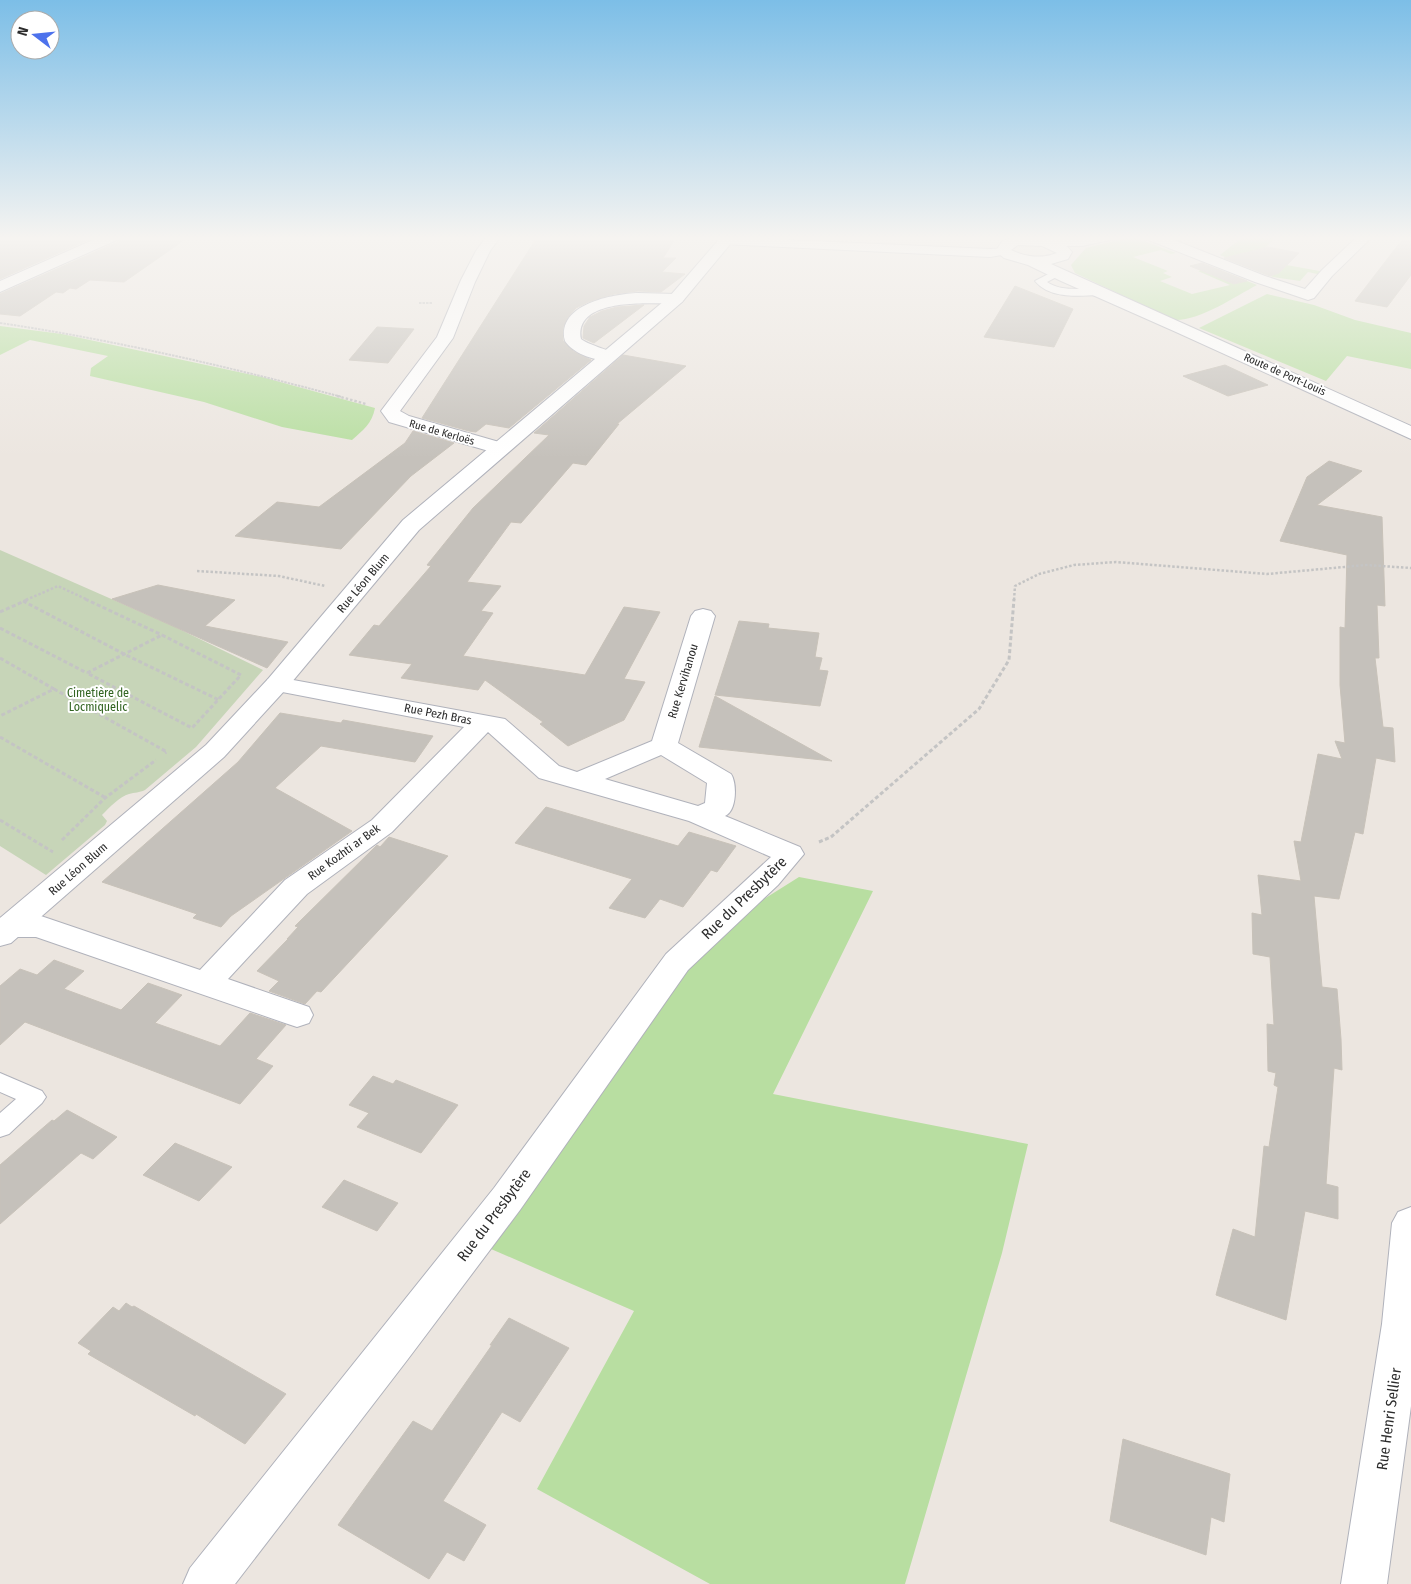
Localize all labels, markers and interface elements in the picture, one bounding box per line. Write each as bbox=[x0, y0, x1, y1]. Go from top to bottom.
north arrow bbox=[10, 10, 60, 60]
text: N bbox=[14, 25, 32, 38]
street label: Route de Port-Louis bbox=[1242, 350, 1328, 399]
street label: Rue de Kerloës bbox=[408, 417, 476, 448]
street label: Rue Léon Blum bbox=[334, 550, 392, 616]
street label: Rue Kervihanou bbox=[665, 642, 701, 720]
park label: Cimetière de Locmiquelic bbox=[67, 686, 129, 714]
street label: Rue Pezh Bras bbox=[403, 701, 473, 727]
street label: Rue Kozhti ar Bek bbox=[305, 821, 383, 883]
street label: Rue Léon Blum bbox=[46, 840, 110, 898]
street label: Rue du Presbytère bbox=[698, 853, 790, 943]
street label: Rue du Presbytère bbox=[453, 1165, 535, 1265]
street label: Rue Henri Sellier bbox=[1373, 1366, 1405, 1471]

